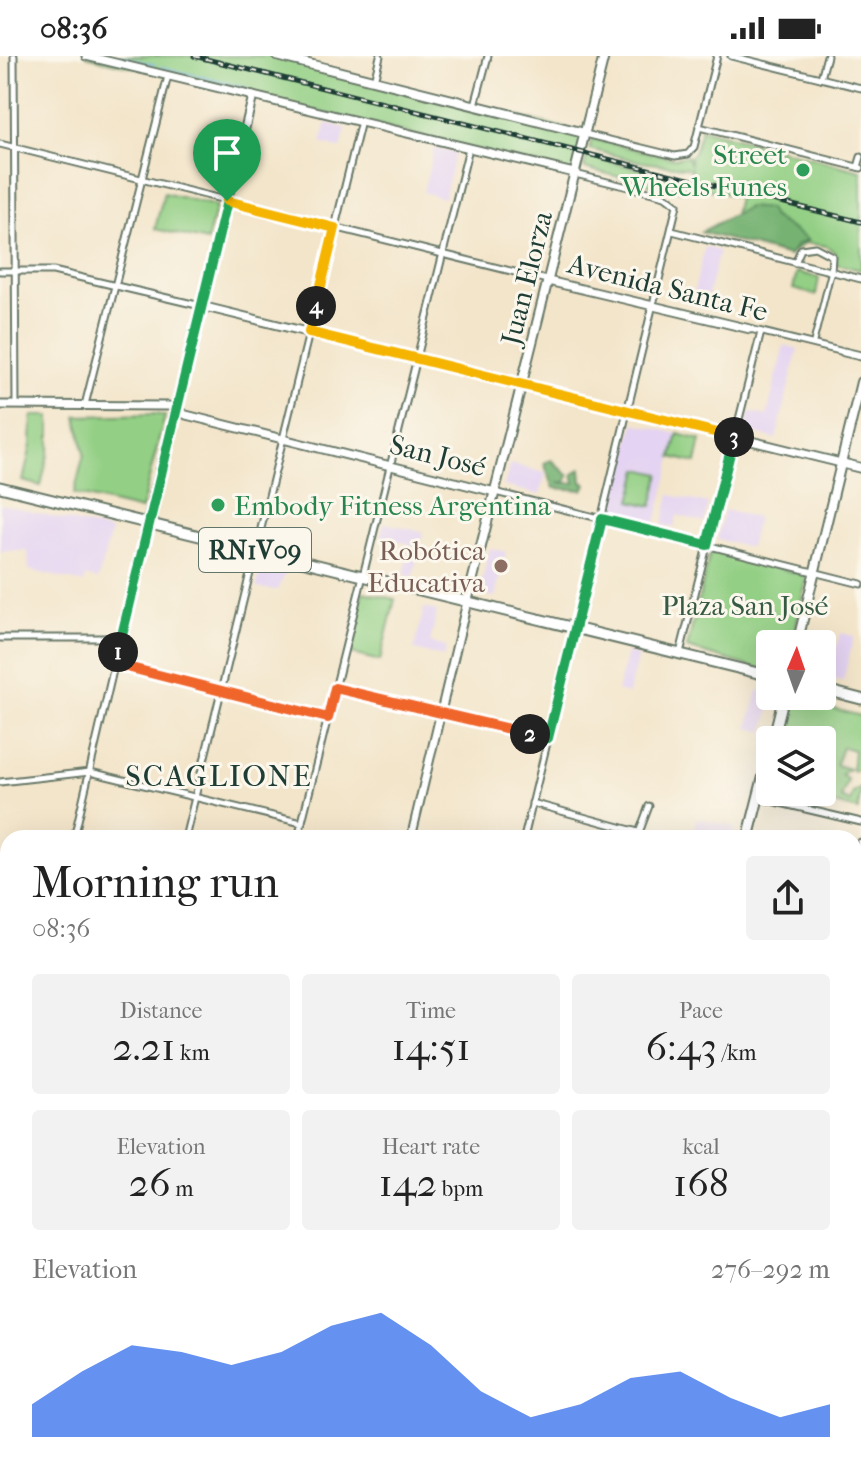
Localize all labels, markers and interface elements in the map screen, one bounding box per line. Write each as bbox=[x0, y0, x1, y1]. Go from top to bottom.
text: 08:36 bbox=[40, 11, 107, 46]
pin bbox=[193, 119, 261, 201]
icon: arrive bbox=[205, 131, 249, 175]
place label: Street Wheels Funes bbox=[620, 138, 787, 203]
marker: Street Wheels Funes bbox=[794, 161, 812, 179]
street label: Juan Elorza bbox=[493, 207, 559, 351]
street label: Avenida Santa Fe bbox=[564, 246, 771, 328]
pin: 4 bbox=[296, 286, 336, 326]
text: 4 bbox=[310, 293, 323, 319]
pin: 3 bbox=[714, 417, 754, 457]
text: 3 bbox=[729, 424, 739, 450]
street label: San José bbox=[386, 428, 490, 483]
place label: Embody Fitness Argentina bbox=[234, 489, 552, 522]
marker: Embody Fitness Argentina bbox=[209, 496, 227, 514]
road number: RN1V09 bbox=[199, 528, 311, 572]
place label: Robótica Educativa bbox=[367, 534, 486, 599]
marker: Robótica Educativa bbox=[492, 557, 510, 575]
park label: Plaza San José bbox=[662, 589, 829, 622]
north arrow bbox=[756, 630, 836, 710]
map controls bbox=[756, 630, 836, 806]
pin: 1 bbox=[98, 632, 138, 672]
text: 1 bbox=[114, 639, 122, 665]
pin: 2 bbox=[510, 714, 550, 754]
text: 2 bbox=[524, 721, 536, 747]
button: layers bbox=[756, 726, 836, 806]
district label: SCAGLIONE bbox=[125, 759, 313, 794]
button: share bbox=[746, 856, 830, 940]
text: Morning run bbox=[32, 857, 279, 908]
text: 08:36 bbox=[32, 913, 90, 944]
text: Distance bbox=[120, 998, 202, 1024]
text: Time bbox=[406, 998, 456, 1024]
text: Pace bbox=[679, 998, 723, 1024]
text: 2.21 bbox=[112, 1024, 175, 1070]
text: 14:51 bbox=[391, 1024, 471, 1070]
text: 6:43 bbox=[645, 1024, 717, 1070]
text: km bbox=[175, 1040, 210, 1066]
text: /km bbox=[717, 1040, 757, 1066]
text: Elevation bbox=[117, 1134, 205, 1160]
text: Heart rate bbox=[382, 1134, 480, 1160]
text: kcal bbox=[682, 1134, 720, 1160]
text: 26 bbox=[128, 1160, 171, 1206]
text: 142 bbox=[379, 1160, 437, 1206]
text: 168 bbox=[673, 1160, 729, 1206]
text: m bbox=[171, 1176, 194, 1202]
text: bpm bbox=[437, 1176, 483, 1202]
text: Elevation bbox=[32, 1254, 137, 1285]
text: 276–292 m bbox=[711, 1254, 830, 1285]

